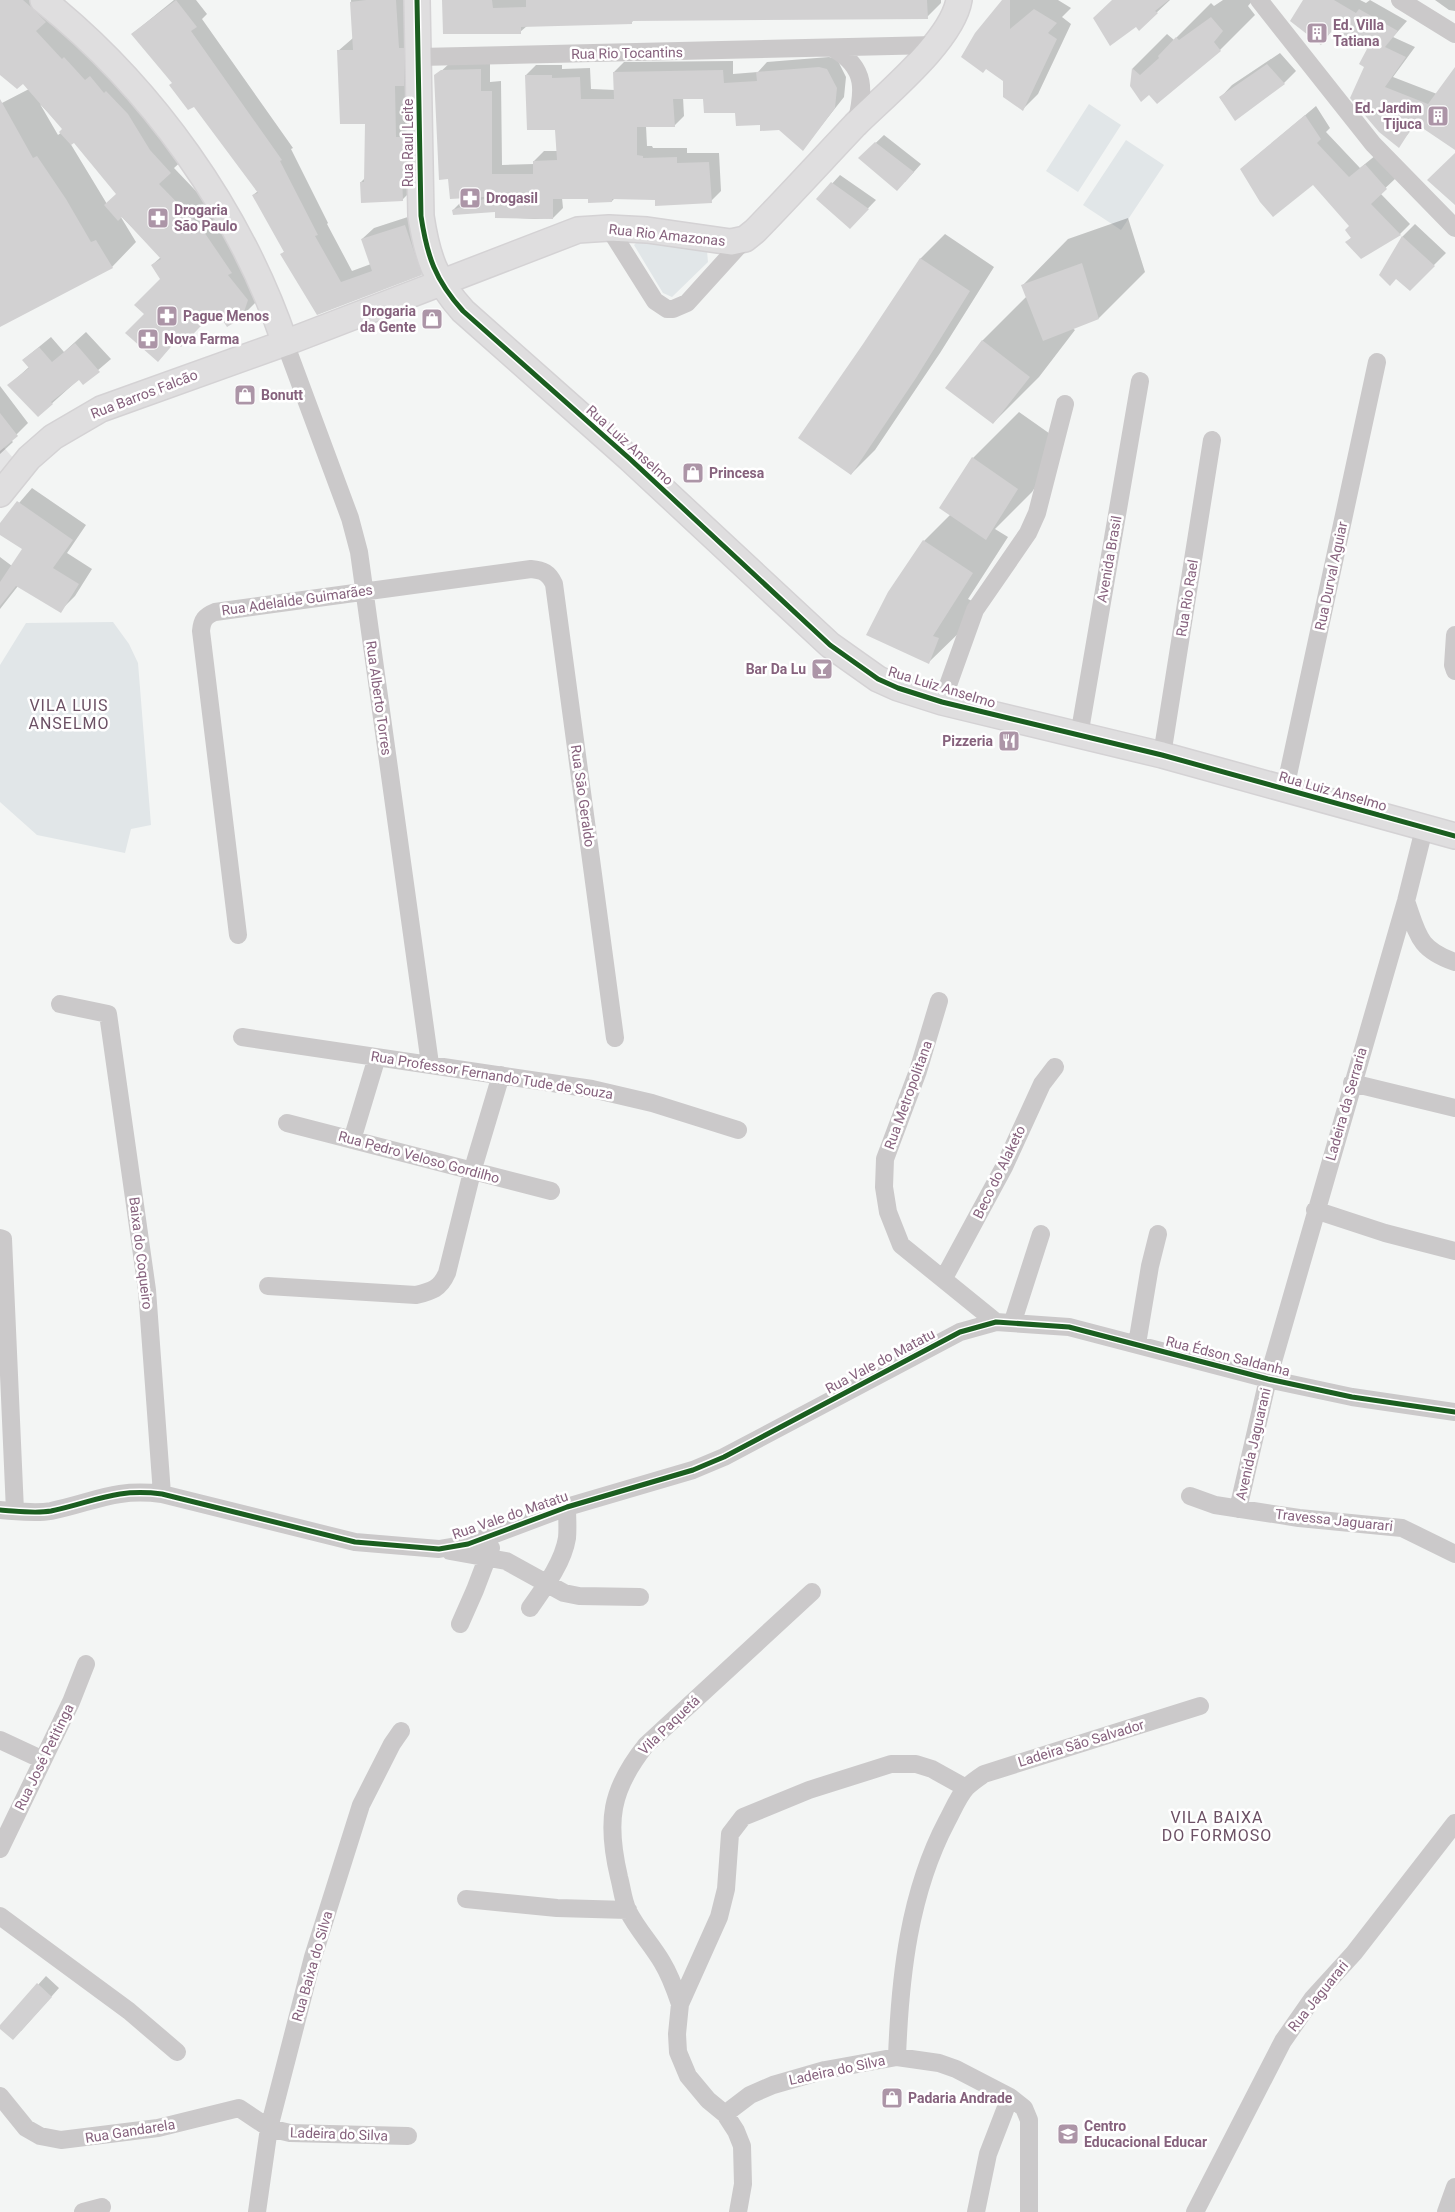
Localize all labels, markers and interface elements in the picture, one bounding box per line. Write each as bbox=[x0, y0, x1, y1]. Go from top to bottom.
place label: Ed. Villa Tatiana bbox=[1333, 17, 1384, 49]
building icon: Ed. Villa Tatiana bbox=[1305, 21, 1329, 45]
street label: Rua Rio Tocantins bbox=[571, 44, 683, 62]
street label: Rua Raul Leite bbox=[400, 99, 416, 187]
place label: Ed. Jardim Tijuca bbox=[1355, 100, 1423, 132]
building icon: Ed. Jardim Tijuca bbox=[1426, 104, 1450, 128]
pharmacy icon: Drogasil bbox=[458, 186, 482, 210]
place label: Drogasil bbox=[486, 190, 538, 206]
place label: Drogaria São Paulo bbox=[174, 202, 237, 234]
pharmacy icon: Drogaria São Paulo bbox=[146, 206, 170, 230]
street label: Rua Rio Amazonas bbox=[608, 221, 726, 249]
place label: Drogaria da Gente bbox=[360, 303, 417, 335]
pharmacy icon: Pague Menos bbox=[155, 304, 179, 328]
shop icon: Drogaria da Gente bbox=[420, 307, 444, 331]
place label: Pague Menos bbox=[183, 308, 269, 324]
pharmacy icon: Nova Farma bbox=[136, 327, 160, 351]
place label: Nova Farma bbox=[164, 331, 240, 347]
street label: Rua Barros Falcão bbox=[88, 366, 200, 422]
shop icon: Bonutt bbox=[233, 383, 257, 407]
place label: Bonutt bbox=[261, 387, 303, 403]
street label: Rua Luiz Anselmo bbox=[583, 402, 677, 488]
shop icon: Princesa bbox=[681, 461, 705, 485]
place label: Princesa bbox=[709, 465, 765, 481]
street label: Avenida Brasil bbox=[1093, 514, 1125, 604]
street label: Rua Durval Aguiar bbox=[1312, 520, 1350, 632]
street label: Rua Rio Rael bbox=[1173, 558, 1201, 638]
street label: Rua Adelalde Guimarães bbox=[220, 581, 374, 619]
street label: Rua Alberto Torres bbox=[363, 640, 395, 756]
bar icon: Bar Da Lu bbox=[810, 657, 834, 681]
place label: Bar Da Lu bbox=[746, 661, 806, 677]
street label: Rua Luiz Anselmo bbox=[886, 663, 998, 711]
district label: VILA LUIS ANSELMO bbox=[28, 696, 110, 733]
restaurant icon: Pizzeria bbox=[997, 729, 1021, 753]
place label: Pizzeria bbox=[942, 733, 994, 749]
street label: Rua Sāo Geraldo bbox=[568, 744, 598, 848]
street label: Rua Luiz Anselmo bbox=[1277, 768, 1389, 814]
street label: Rua Metropolitana bbox=[881, 1038, 935, 1152]
street label: Ladeira da Serraria bbox=[1322, 1046, 1370, 1162]
street label: Rua Professor Fernando Tude de Souza bbox=[370, 1048, 614, 1102]
street label: Beco do Alaketo bbox=[970, 1123, 1028, 1221]
street label: Rua Pedro Veloso Gordilho bbox=[337, 1128, 501, 1186]
street label: Baixa do Coqueiro bbox=[126, 1196, 156, 1310]
street label: Rua Vale do Matatu bbox=[823, 1325, 937, 1397]
street label: Rua Édson Saldanha bbox=[1164, 1332, 1292, 1379]
street label: Avenida Jaguarani bbox=[1232, 1386, 1274, 1502]
street label: Rua Vale do Matatu bbox=[450, 1488, 570, 1542]
street label: Travessa Jaguarari bbox=[1274, 1506, 1394, 1534]
street label: Vila Paquetá bbox=[635, 1692, 703, 1758]
street label: Rua José Petitinga bbox=[11, 1701, 77, 1813]
street label: Ladeira São Salvador bbox=[1016, 1716, 1146, 1770]
district label: VILA BAIXA DO FORMOSO bbox=[1162, 1808, 1272, 1845]
street label: Rua Baixa do Silva bbox=[289, 1909, 335, 2023]
street label: Rua Jaguarari bbox=[1285, 1957, 1351, 2035]
street label: Ladeira do Silva bbox=[787, 2052, 887, 2088]
shop icon: Padaria Andrade bbox=[880, 2086, 904, 2110]
place label: Padaria Andrade bbox=[908, 2090, 1013, 2106]
street label: Rua Gandarela bbox=[84, 2116, 176, 2146]
place label: Centro Educacional Educar bbox=[1084, 2118, 1207, 2150]
school or university icon: Centro Educacional Educar bbox=[1056, 2122, 1080, 2146]
street label: Ladeira do Silva bbox=[290, 2124, 388, 2144]

